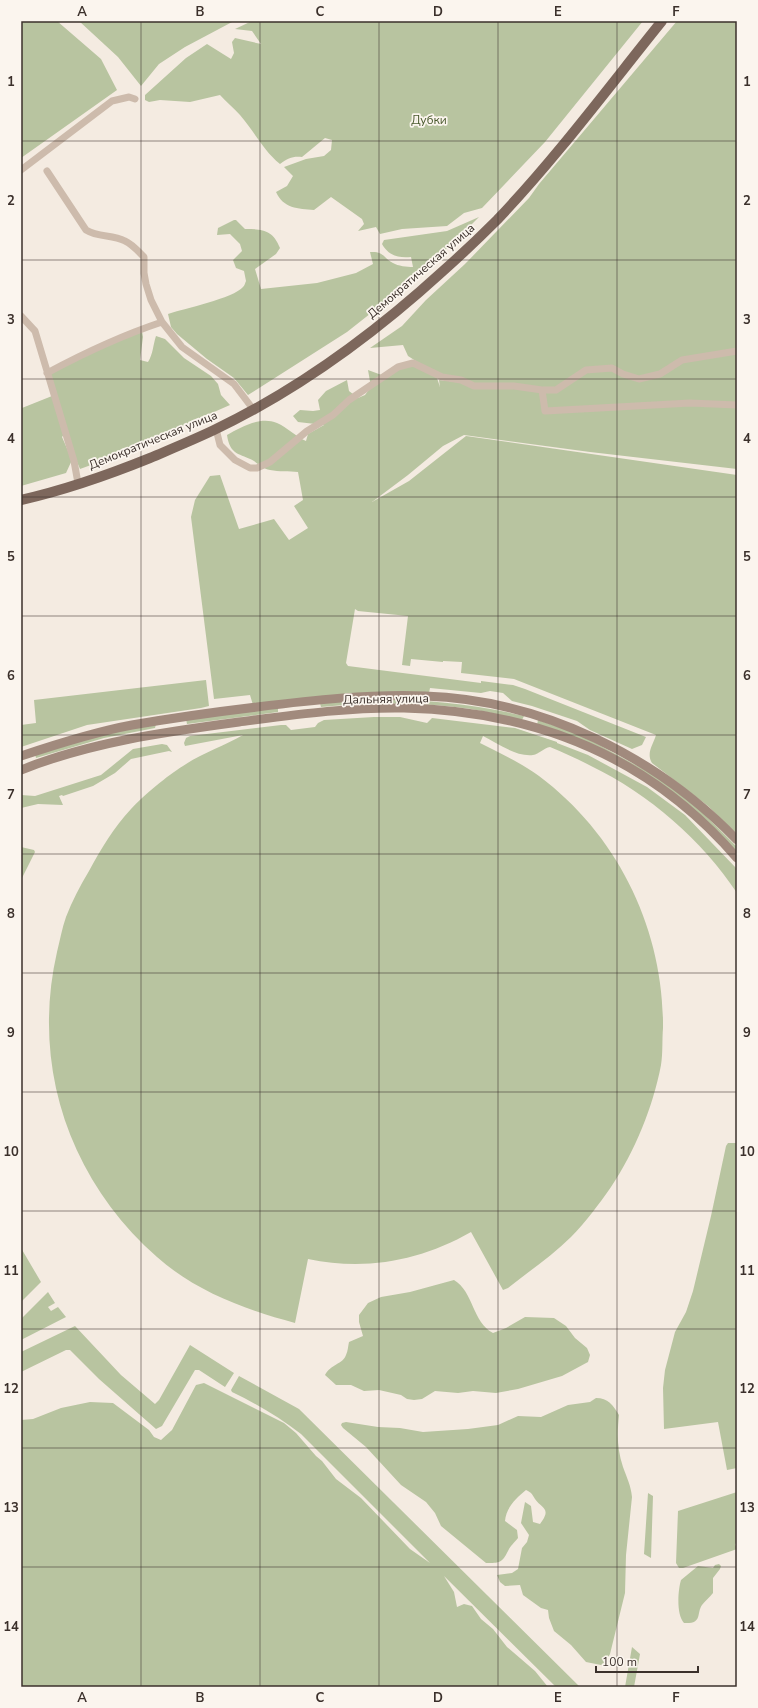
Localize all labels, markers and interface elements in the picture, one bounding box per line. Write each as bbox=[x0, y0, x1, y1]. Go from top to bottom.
text: A bbox=[77, 3, 87, 21]
text: B bbox=[196, 3, 205, 21]
text: C bbox=[316, 3, 325, 21]
text: D bbox=[433, 3, 443, 21]
text: E bbox=[554, 3, 562, 21]
text: F bbox=[672, 3, 680, 21]
text: 1 bbox=[7, 73, 15, 91]
text: 1 bbox=[743, 73, 751, 91]
park label: Дубки bbox=[411, 112, 447, 128]
text: 2 bbox=[7, 192, 15, 210]
text: 2 bbox=[743, 192, 751, 210]
street label: Демократическая улица bbox=[364, 220, 478, 322]
text: 3 bbox=[7, 311, 15, 329]
text: 3 bbox=[743, 311, 751, 329]
street label: Демократическая улица bbox=[86, 407, 220, 473]
text: 4 bbox=[7, 430, 15, 448]
text: 4 bbox=[743, 430, 751, 448]
text: 5 bbox=[7, 548, 15, 566]
text: 5 bbox=[743, 548, 751, 566]
text: 6 bbox=[7, 667, 15, 685]
text: 6 bbox=[743, 667, 751, 685]
street label: Дальняя улица bbox=[343, 690, 429, 708]
text: 7 bbox=[7, 786, 15, 804]
text: 7 bbox=[743, 786, 751, 804]
text: 8 bbox=[7, 905, 15, 923]
text: 8 bbox=[743, 905, 751, 923]
text: 9 bbox=[7, 1024, 15, 1042]
text: 9 bbox=[743, 1024, 751, 1042]
text: 10 bbox=[3, 1143, 19, 1161]
text: 10 bbox=[739, 1143, 755, 1161]
text: 11 bbox=[3, 1262, 19, 1280]
text: 11 bbox=[739, 1262, 755, 1280]
text: 12 bbox=[3, 1380, 19, 1398]
text: 12 bbox=[739, 1380, 755, 1398]
text: 13 bbox=[3, 1499, 19, 1517]
text: 13 bbox=[739, 1499, 755, 1517]
text: 14 bbox=[3, 1618, 19, 1636]
text: 14 bbox=[739, 1618, 755, 1636]
scale bar bbox=[596, 1648, 698, 1674]
text: 100 m bbox=[602, 1654, 637, 1670]
text: A bbox=[77, 1689, 87, 1707]
text: B bbox=[196, 1689, 205, 1707]
text: C bbox=[316, 1689, 325, 1707]
text: D bbox=[433, 1689, 443, 1707]
text: E bbox=[554, 1689, 562, 1707]
text: F bbox=[672, 1689, 680, 1707]

